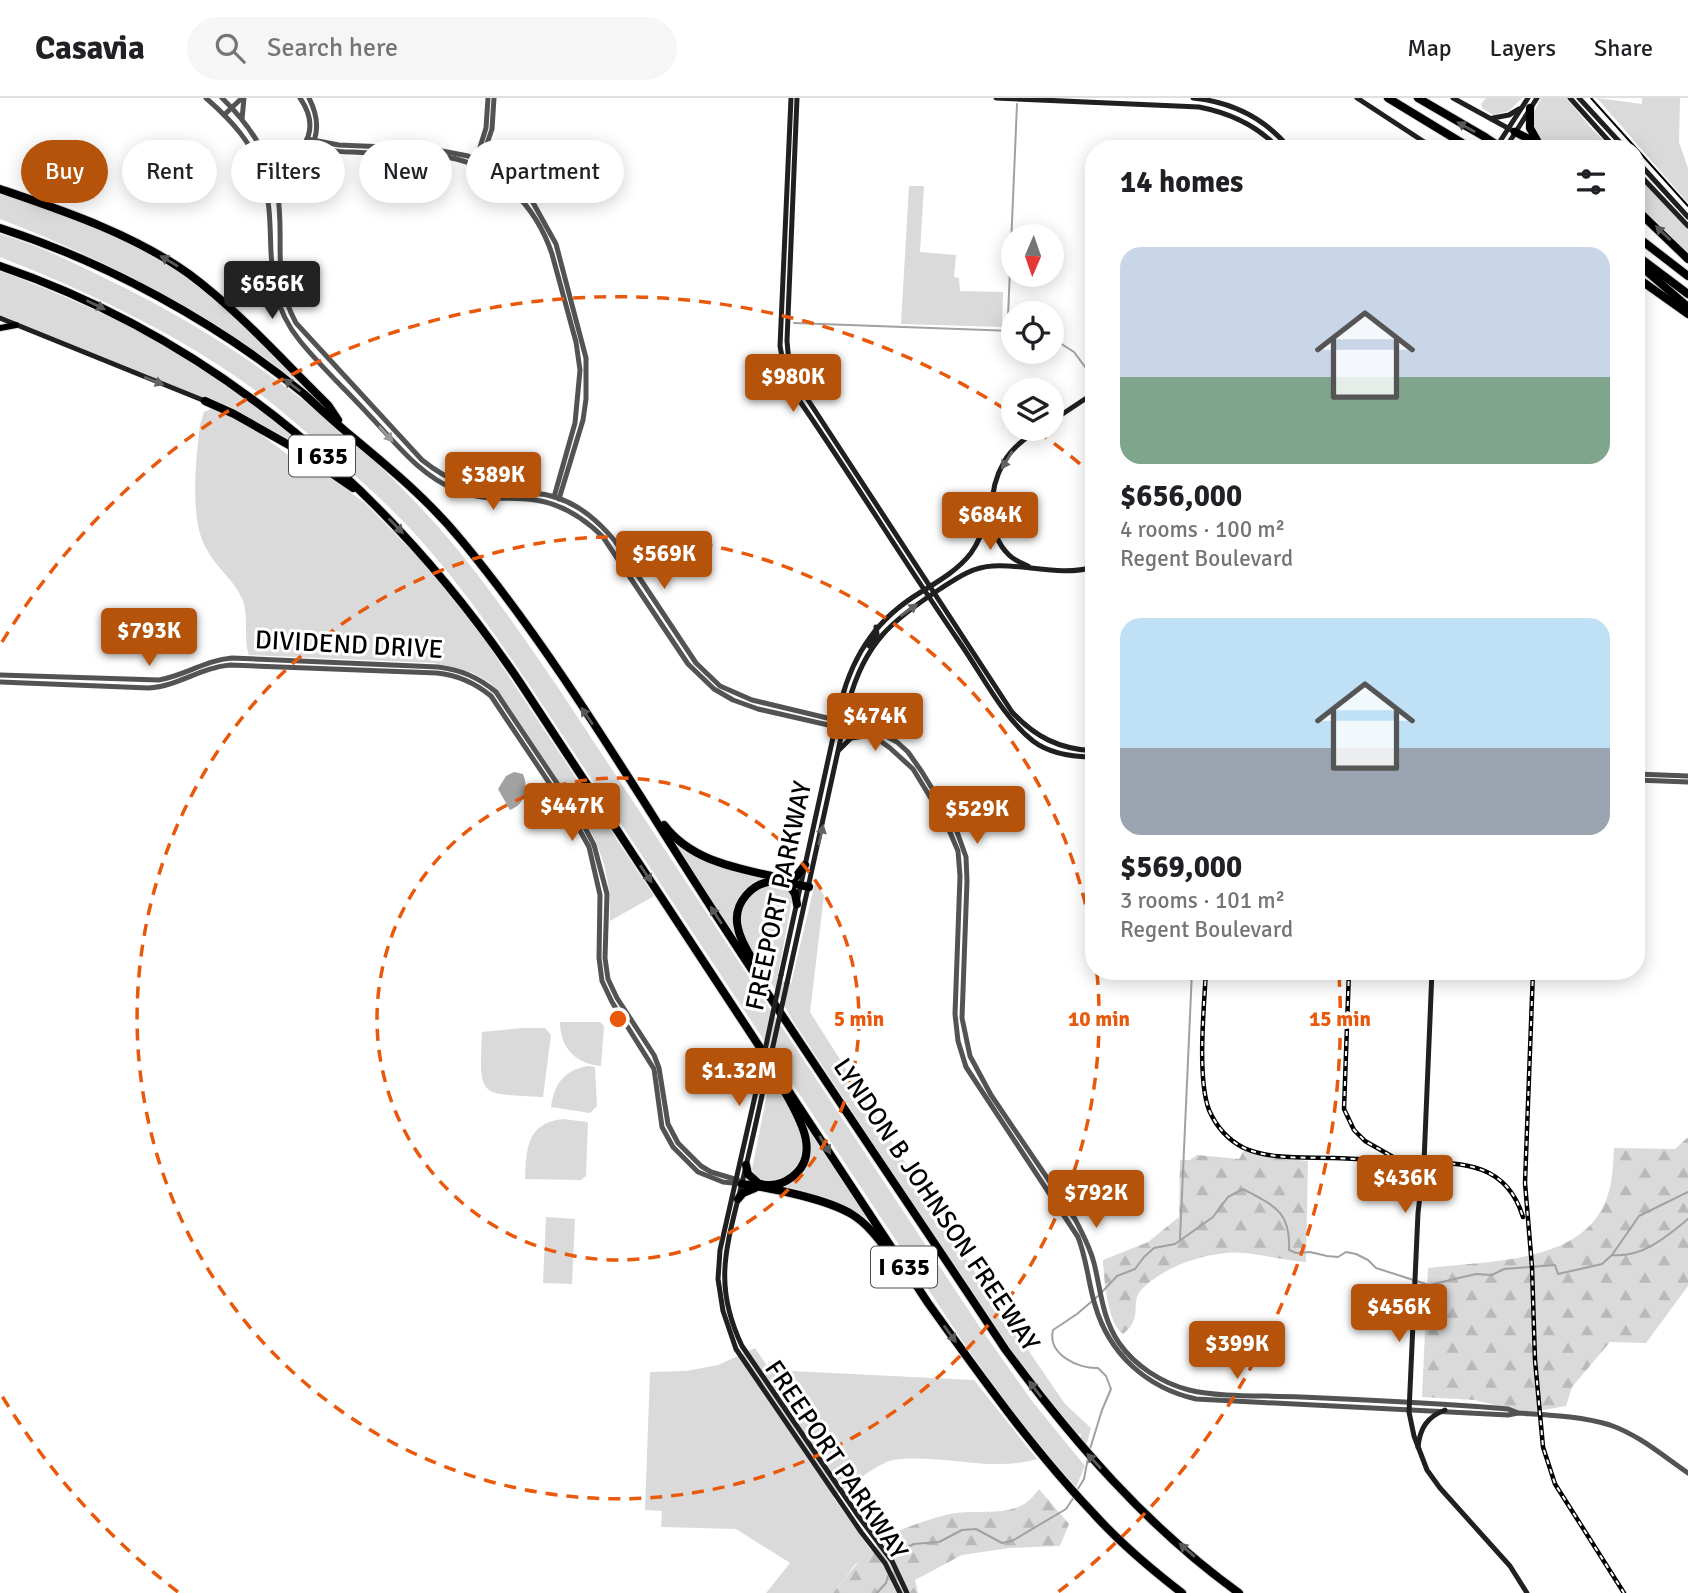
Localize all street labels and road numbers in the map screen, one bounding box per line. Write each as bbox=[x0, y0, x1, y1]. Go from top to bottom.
road number: I 635 bbox=[289, 436, 355, 477]
street label: DIVIDEND DRIVE bbox=[254, 624, 444, 666]
street label: FREEPORT PARKWAY bbox=[739, 778, 819, 1014]
street label: LYNDON B JOHNSON FREEWAY bbox=[826, 1052, 1046, 1358]
road number: I 635 bbox=[871, 1246, 937, 1288]
street label: FREEPORT PARKWAY bbox=[757, 1354, 915, 1566]

